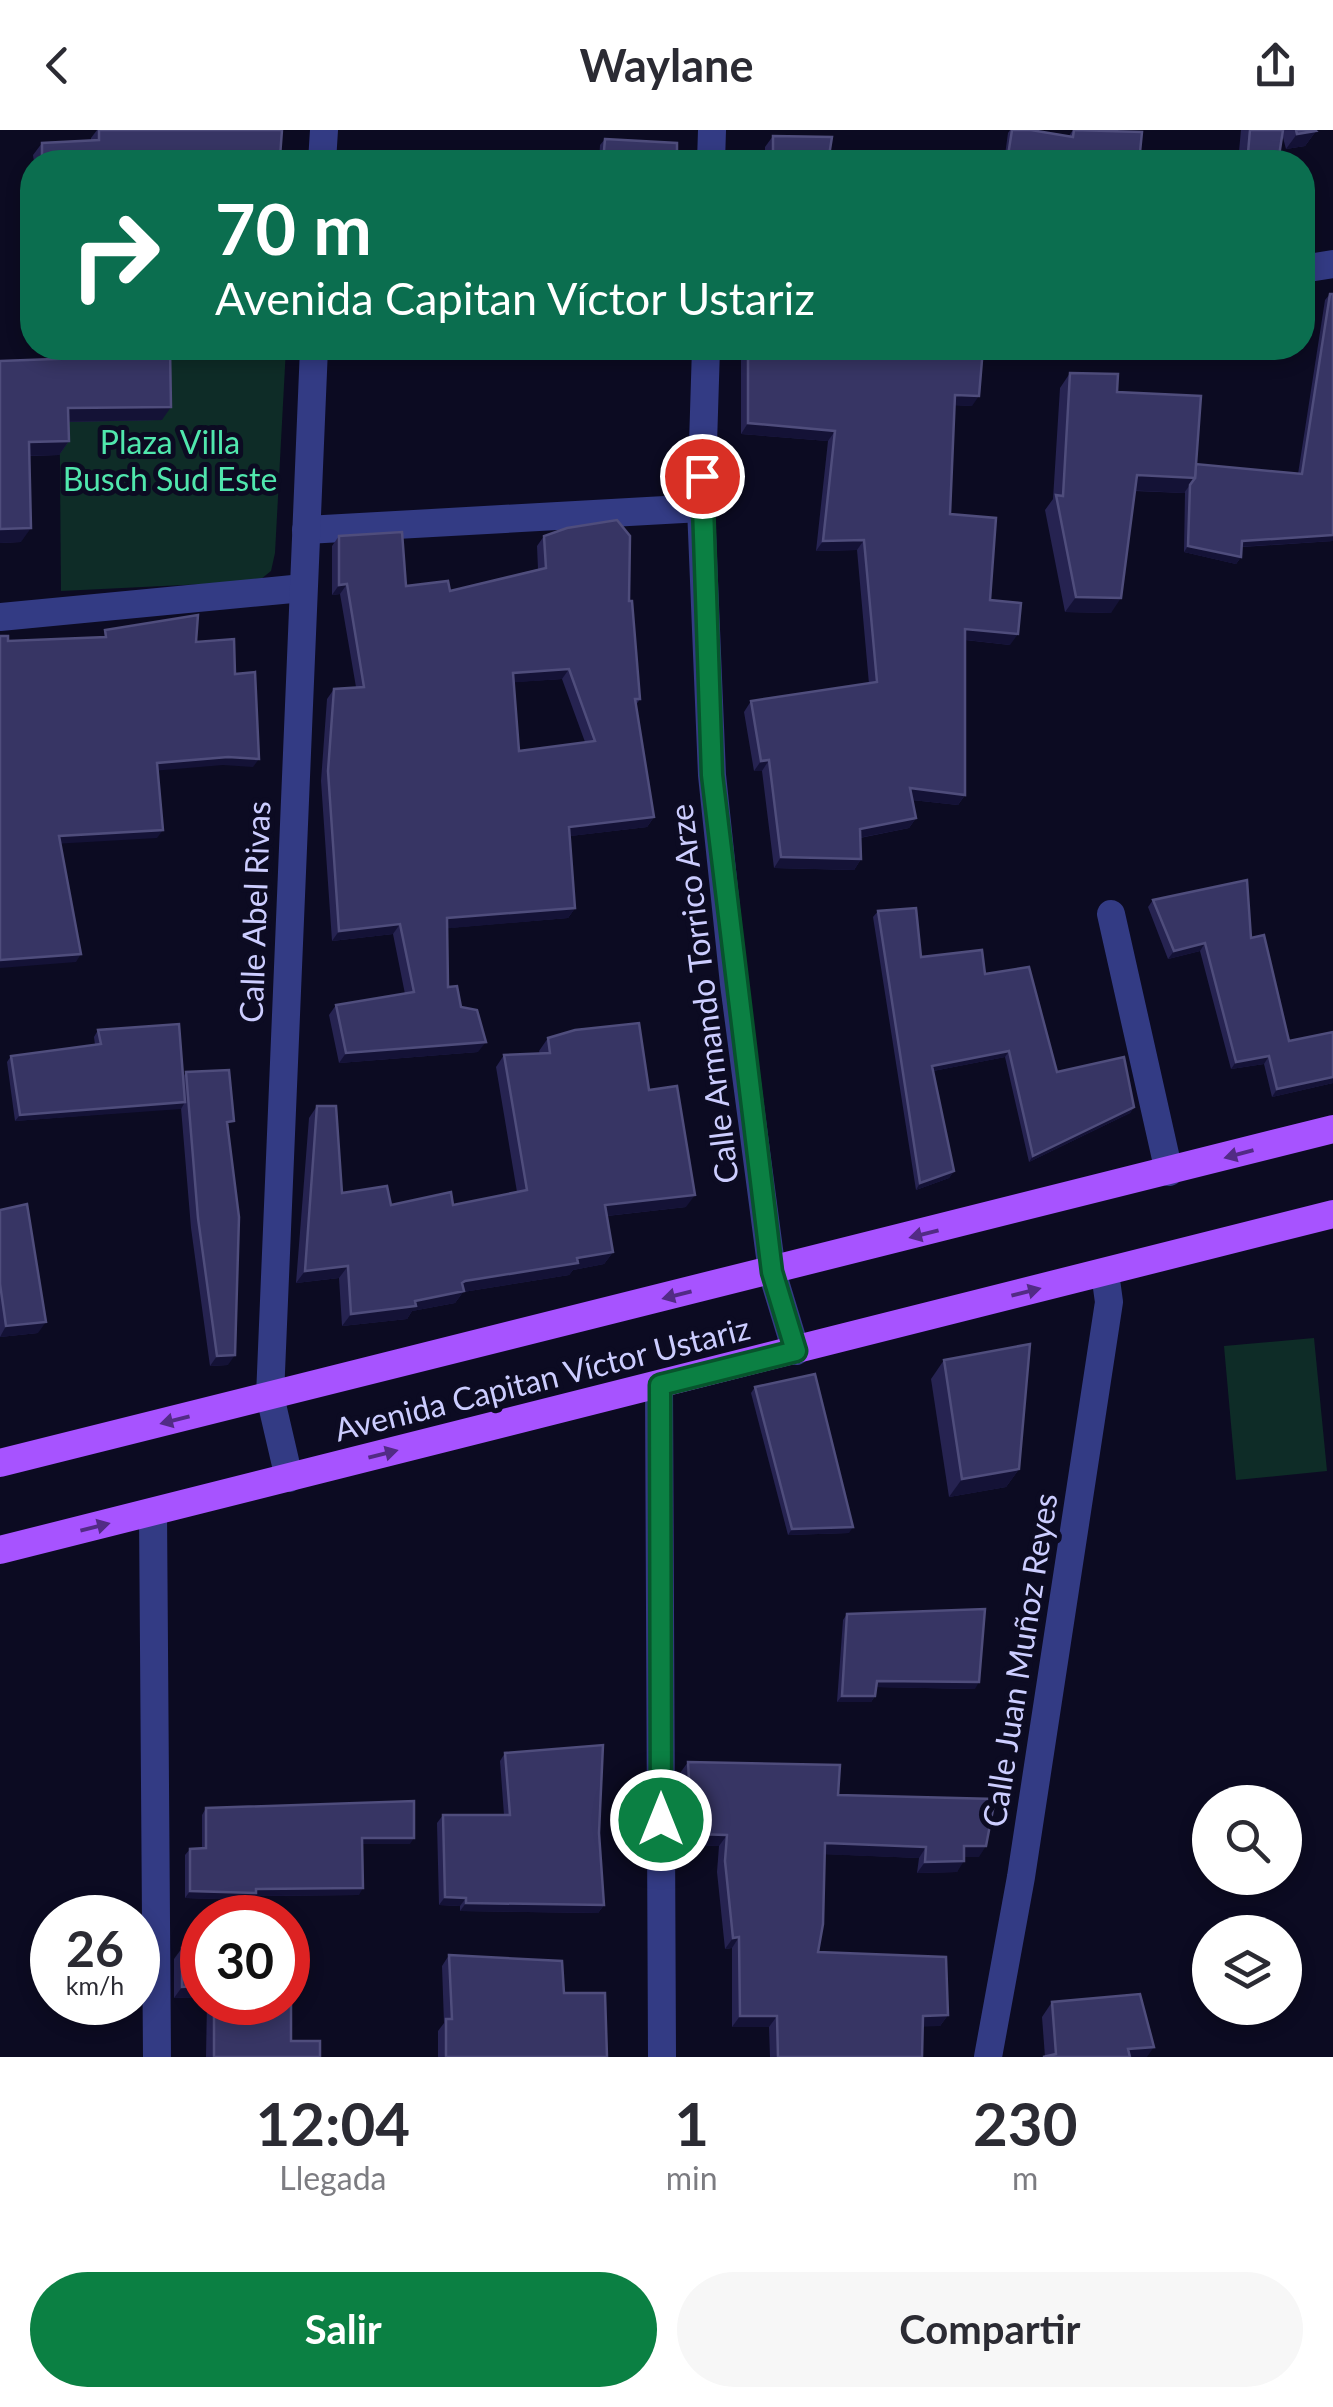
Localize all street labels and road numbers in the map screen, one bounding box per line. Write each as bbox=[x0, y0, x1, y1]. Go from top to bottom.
street label: Calle Abel Rivas bbox=[231, 800, 277, 1024]
street label: Calle Armando Torrico Arze bbox=[660, 802, 746, 1186]
street label: Avenida Capitan Víctor Ustariz bbox=[330, 1307, 754, 1449]
street label: Calle Juan Muñoz Reyes bbox=[973, 1490, 1065, 1830]

